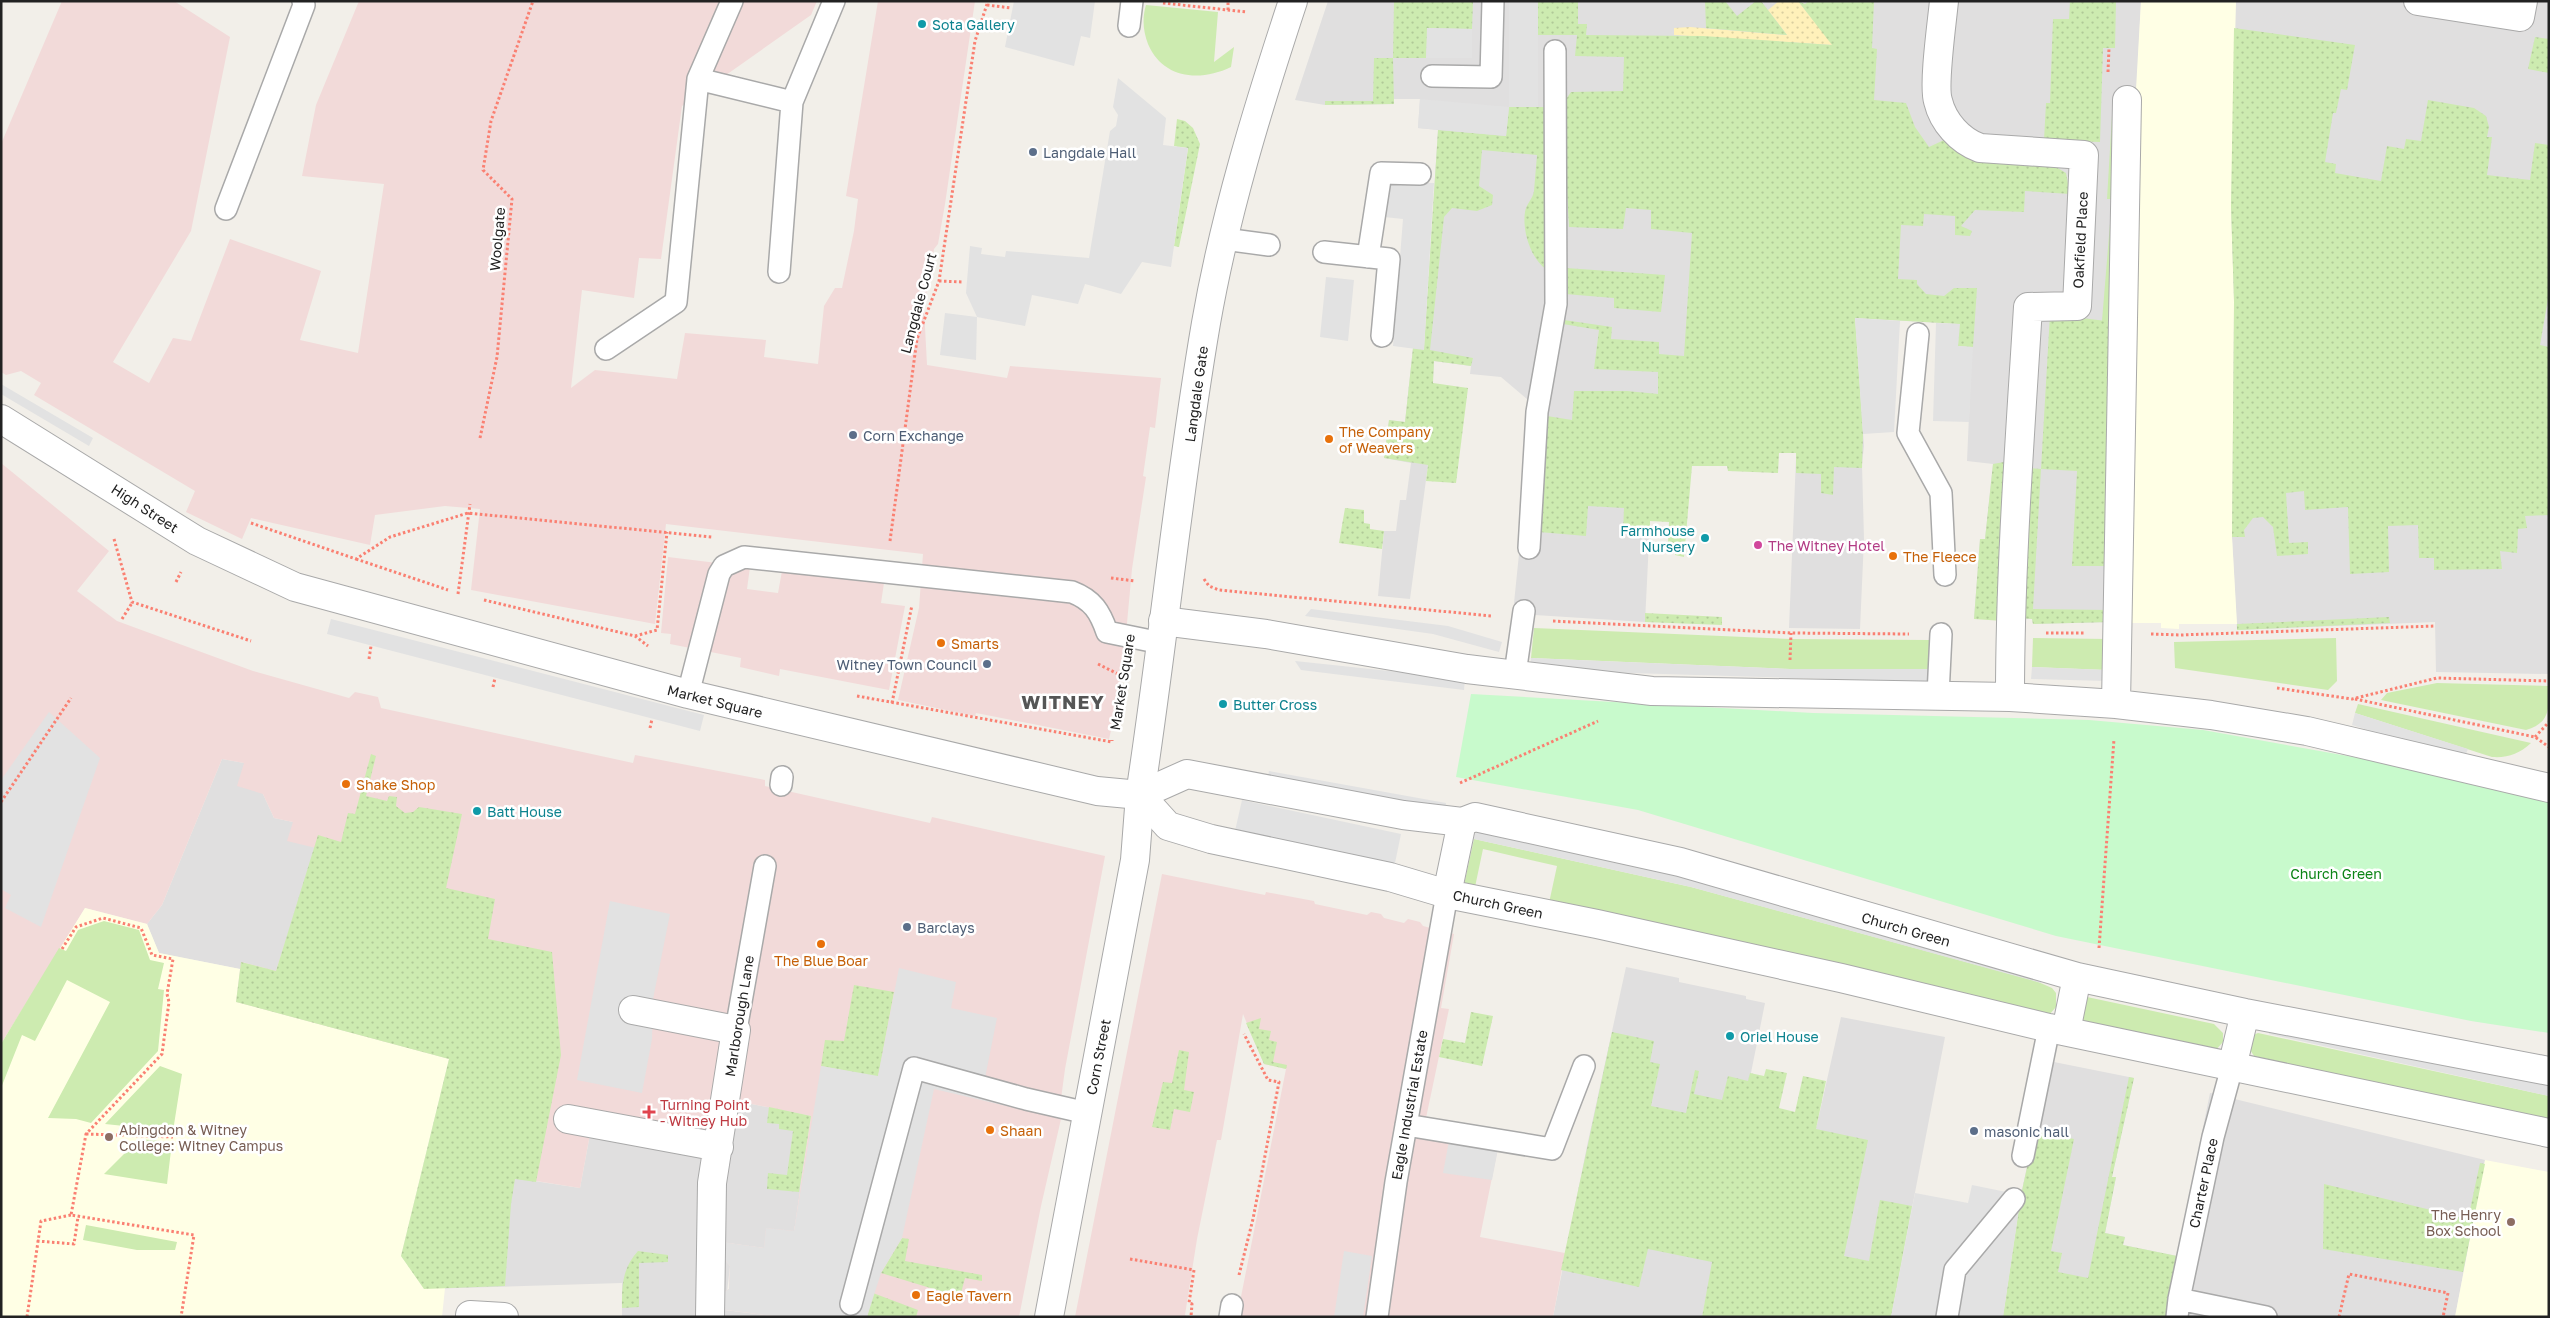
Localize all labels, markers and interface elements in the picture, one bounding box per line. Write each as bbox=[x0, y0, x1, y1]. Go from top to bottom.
place label: Sota Gallery bbox=[932, 16, 1015, 33]
marker: Sota Gallery bbox=[916, 18, 928, 30]
place label: Langdale Hall bbox=[1043, 144, 1136, 161]
marker: Langdale Hall bbox=[1027, 146, 1039, 158]
street label: Oakfield Place bbox=[2069, 191, 2091, 289]
street label: Woolgate bbox=[486, 206, 508, 272]
street label: Langdale Court bbox=[896, 251, 940, 355]
street label: Langdale Gate bbox=[1181, 345, 1211, 443]
place label: The Company of Weavers bbox=[1339, 423, 1431, 456]
place label: Corn Exchange bbox=[863, 427, 964, 444]
marker: Corn Exchange bbox=[847, 429, 859, 441]
marker: The Company of Weavers bbox=[1323, 433, 1335, 445]
street label: High Street bbox=[108, 480, 182, 536]
place label: Farmhouse Nursery bbox=[1620, 522, 1695, 555]
marker: Farmhouse Nursery bbox=[1699, 532, 1711, 544]
place label: The Witney Hotel bbox=[1768, 537, 1885, 554]
marker: The Witney Hotel bbox=[1752, 539, 1764, 551]
place label: The Fleece bbox=[1903, 548, 1977, 565]
marker: The Fleece bbox=[1887, 550, 1899, 562]
street label: Market Square bbox=[1106, 632, 1138, 732]
place label: Smarts bbox=[951, 635, 999, 652]
marker: Smarts bbox=[935, 637, 947, 649]
place label: Witney Town Council bbox=[836, 656, 977, 673]
marker: Witney Town Council bbox=[981, 658, 993, 670]
street label: Market Square bbox=[666, 681, 764, 721]
district label: WITNEY bbox=[1021, 690, 1105, 713]
place label: Butter Cross bbox=[1233, 696, 1317, 713]
marker: Butter Cross bbox=[1217, 698, 1229, 710]
place label: Shake Shop bbox=[356, 776, 435, 793]
marker: Shake Shop bbox=[340, 778, 352, 790]
place label: Batt House bbox=[487, 803, 562, 820]
marker: Batt House bbox=[471, 805, 483, 817]
park label: Church Green bbox=[2290, 865, 2382, 882]
street label: Church Green bbox=[1451, 886, 1545, 922]
street label: Church Green bbox=[1860, 908, 1952, 950]
place label: Barclays bbox=[917, 919, 975, 936]
marker: Barclays bbox=[901, 921, 913, 933]
marker: The Blue Boar bbox=[815, 938, 827, 950]
place label: The Blue Boar bbox=[774, 952, 869, 969]
street label: Marlborough Lane bbox=[721, 954, 757, 1078]
street label: Corn Street bbox=[1082, 1018, 1114, 1096]
place label: Oriel House bbox=[1740, 1028, 1819, 1045]
street label: Eagle Industrial Estate bbox=[1387, 1029, 1431, 1181]
marker: Oriel House bbox=[1724, 1030, 1736, 1042]
place label: Turning Point - Witney Hub bbox=[660, 1096, 750, 1129]
marker: Turning Point - Witney Hub bbox=[642, 1105, 656, 1119]
place label: Abingdon & Witney College: Witney Campus bbox=[119, 1121, 283, 1154]
place label: Shaan bbox=[1000, 1122, 1042, 1139]
place label: masonic hall bbox=[1984, 1123, 2069, 1140]
marker: Shaan bbox=[984, 1124, 996, 1136]
marker: masonic hall bbox=[1968, 1125, 1980, 1137]
marker: Abingdon & Witney College: Witney Campus bbox=[103, 1131, 115, 1143]
street label: Charter Place bbox=[2185, 1136, 2221, 1230]
place label: The Henry Box School bbox=[2426, 1206, 2501, 1239]
marker: The Henry Box School bbox=[2505, 1216, 2517, 1228]
place label: Eagle Tavern bbox=[926, 1287, 1012, 1304]
marker: Eagle Tavern bbox=[910, 1289, 922, 1301]

